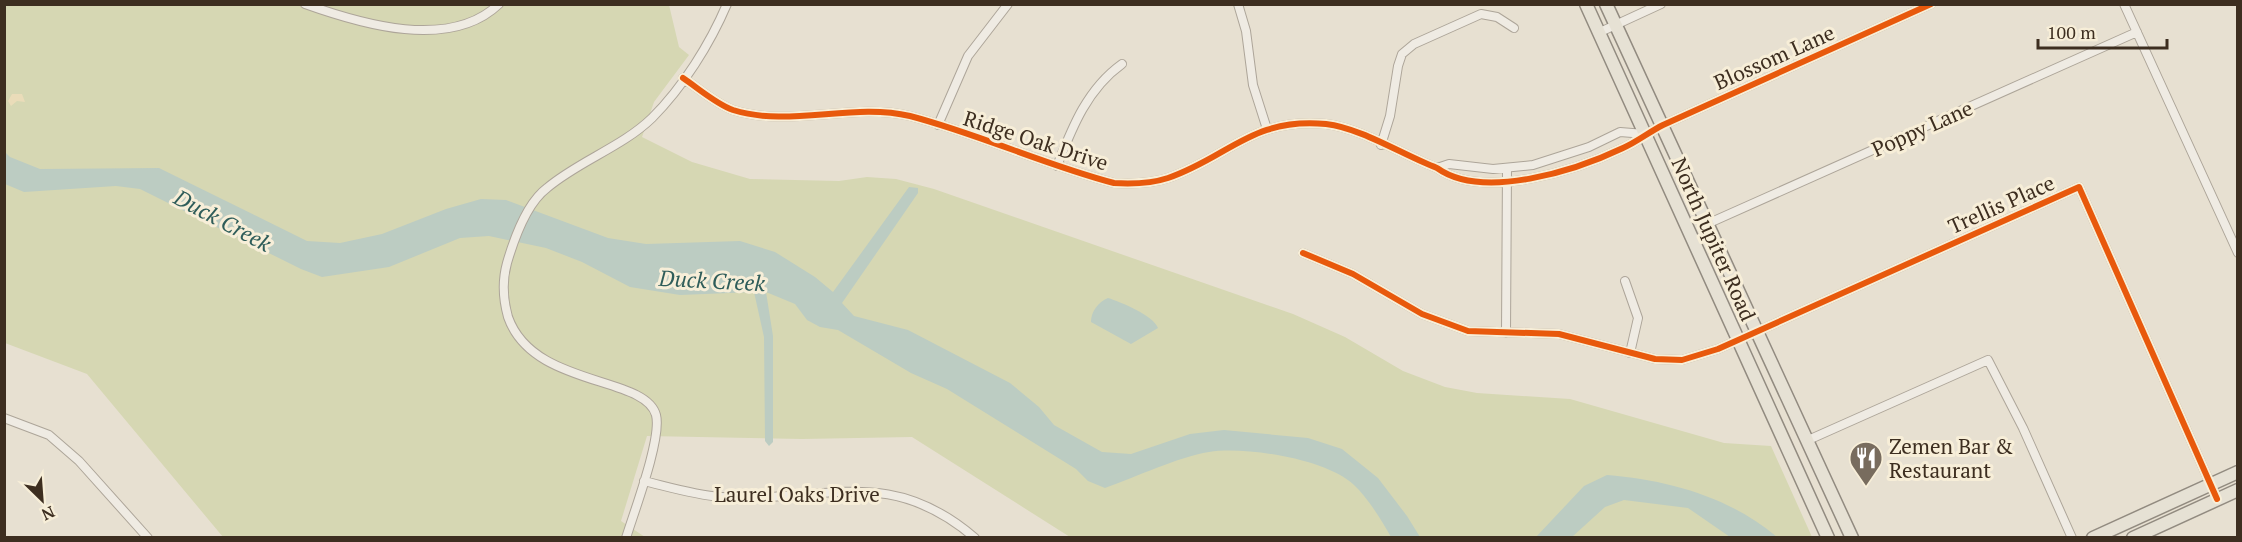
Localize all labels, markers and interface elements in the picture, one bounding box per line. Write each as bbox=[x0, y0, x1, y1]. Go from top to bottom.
scale bar bbox=[2038, 12, 2167, 50]
street label: Blossom Lane bbox=[1709, 18, 1839, 96]
text: 100 m bbox=[2047, 20, 2096, 44]
street label: Poppy Lane bbox=[1867, 93, 1977, 163]
street label: Ridge Oak Drive bbox=[960, 103, 1112, 177]
street label: North Jupiter Road bbox=[1665, 153, 1763, 325]
street label: Trellis Place bbox=[1943, 168, 2059, 240]
water label: Duck Creek bbox=[168, 182, 277, 258]
water label: Duck Creek bbox=[657, 263, 766, 297]
place label: Zemen Bar & Restaurant bbox=[1889, 432, 2013, 484]
restaurant icon: Zemen Bar & Restaurant bbox=[1848, 440, 1884, 487]
north arrow bbox=[12, 470, 72, 530]
street label: Laurel Oaks Drive bbox=[714, 480, 880, 508]
text: N bbox=[38, 501, 58, 526]

